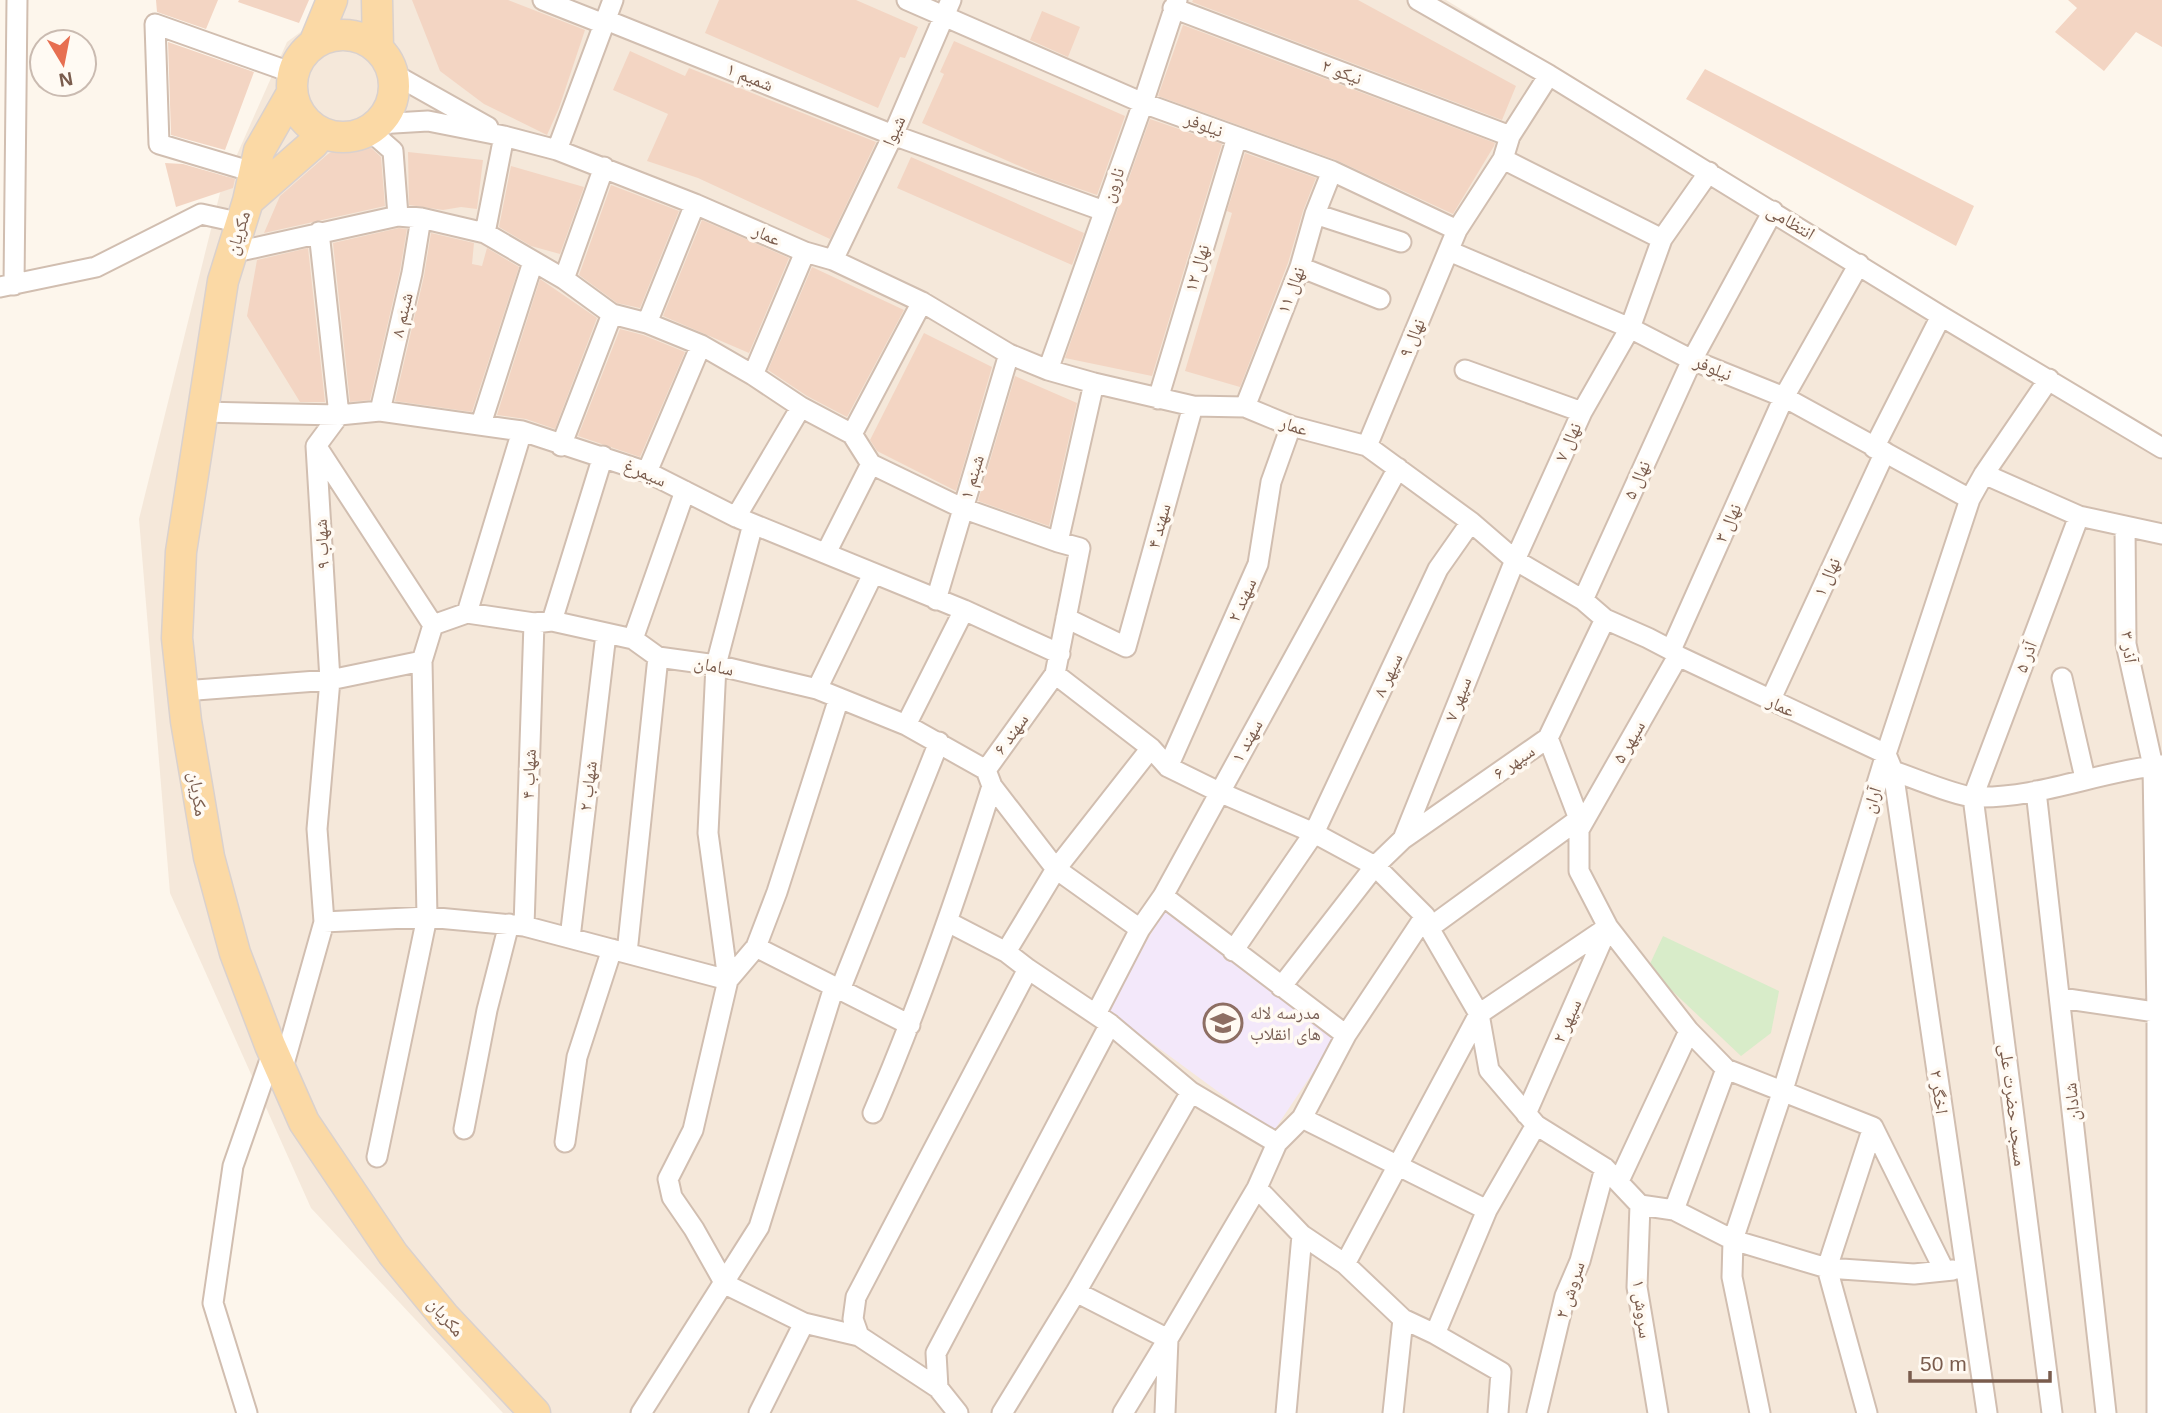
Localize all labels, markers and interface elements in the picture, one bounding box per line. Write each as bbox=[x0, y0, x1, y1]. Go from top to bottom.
north arrow bbox=[28, 28, 98, 98]
street label: نیکو ۲ bbox=[1319, 55, 1365, 89]
street label: شمیم ۱ bbox=[723, 59, 776, 97]
text: N bbox=[57, 68, 74, 91]
street label: نیلوفر bbox=[1181, 109, 1226, 141]
street label: شیوا bbox=[879, 113, 910, 149]
street label: نارون bbox=[1098, 165, 1129, 205]
street label: انتظامی bbox=[1763, 200, 1819, 245]
street label: مکریان bbox=[222, 209, 255, 258]
street label: عمار bbox=[749, 220, 784, 250]
street label: نهال ۱۲ bbox=[1180, 242, 1215, 294]
street label: نهال ۱۱ bbox=[1273, 264, 1310, 316]
street label: شبنم ۸ bbox=[387, 291, 419, 340]
street label: نهال ۹ bbox=[1395, 316, 1430, 361]
street label: نیلوفر bbox=[1690, 351, 1735, 385]
street label: عمار bbox=[1277, 412, 1310, 440]
street label: نهال ۷ bbox=[1551, 420, 1586, 465]
street label: شبنم ۱ bbox=[956, 453, 990, 502]
street label: سیمرغ bbox=[620, 455, 669, 492]
street label: نهال ۵ bbox=[1620, 458, 1655, 503]
street label: سهند ۴ bbox=[1143, 501, 1175, 551]
street label: نهال ۳ bbox=[1711, 501, 1746, 546]
street label: شهاب ۹ bbox=[311, 518, 334, 570]
street label: نهال ۱ bbox=[1809, 555, 1845, 600]
street label: سهند ۲ bbox=[1224, 575, 1260, 625]
street label: آذر ۳ bbox=[2117, 630, 2141, 664]
street label: آذر ۵ bbox=[2011, 638, 2041, 675]
street label: سپهر ۸ bbox=[1369, 650, 1408, 700]
street label: سامان bbox=[692, 652, 735, 681]
street label: سپهر ۷ bbox=[1441, 674, 1477, 724]
street label: عمار bbox=[1763, 691, 1798, 721]
street label: سهند ۶ bbox=[990, 710, 1032, 758]
street label: سهند ۱ bbox=[1227, 716, 1267, 766]
street label: سپهر ۵ bbox=[1609, 717, 1650, 767]
street label: سپهر ۶ bbox=[1490, 741, 1539, 784]
street label: شهاب ۴ bbox=[518, 749, 540, 799]
street label: شهاب ۲ bbox=[575, 760, 602, 812]
street label: مکریان bbox=[184, 770, 211, 818]
street label: آران bbox=[1859, 784, 1886, 816]
street label: سپهر ۲ bbox=[1549, 996, 1586, 1046]
school or university icon: مدرسه لاله های انقلاب bbox=[1202, 1002, 1244, 1044]
place label: مدرسه لاله های انقلاب bbox=[1250, 1003, 1321, 1045]
street label: مسجد حضرت علی bbox=[1995, 1043, 2030, 1167]
street label: اخگر ۲ bbox=[1926, 1069, 1952, 1115]
street label: شادان bbox=[2060, 1082, 2085, 1122]
street label: سروش ۲ bbox=[1551, 1259, 1590, 1321]
street label: سروش ۱ bbox=[1627, 1279, 1656, 1340]
street label: مکریان bbox=[423, 1293, 468, 1341]
scale bar bbox=[1910, 1340, 2050, 1384]
text: 50 m bbox=[1920, 1352, 1967, 1375]

